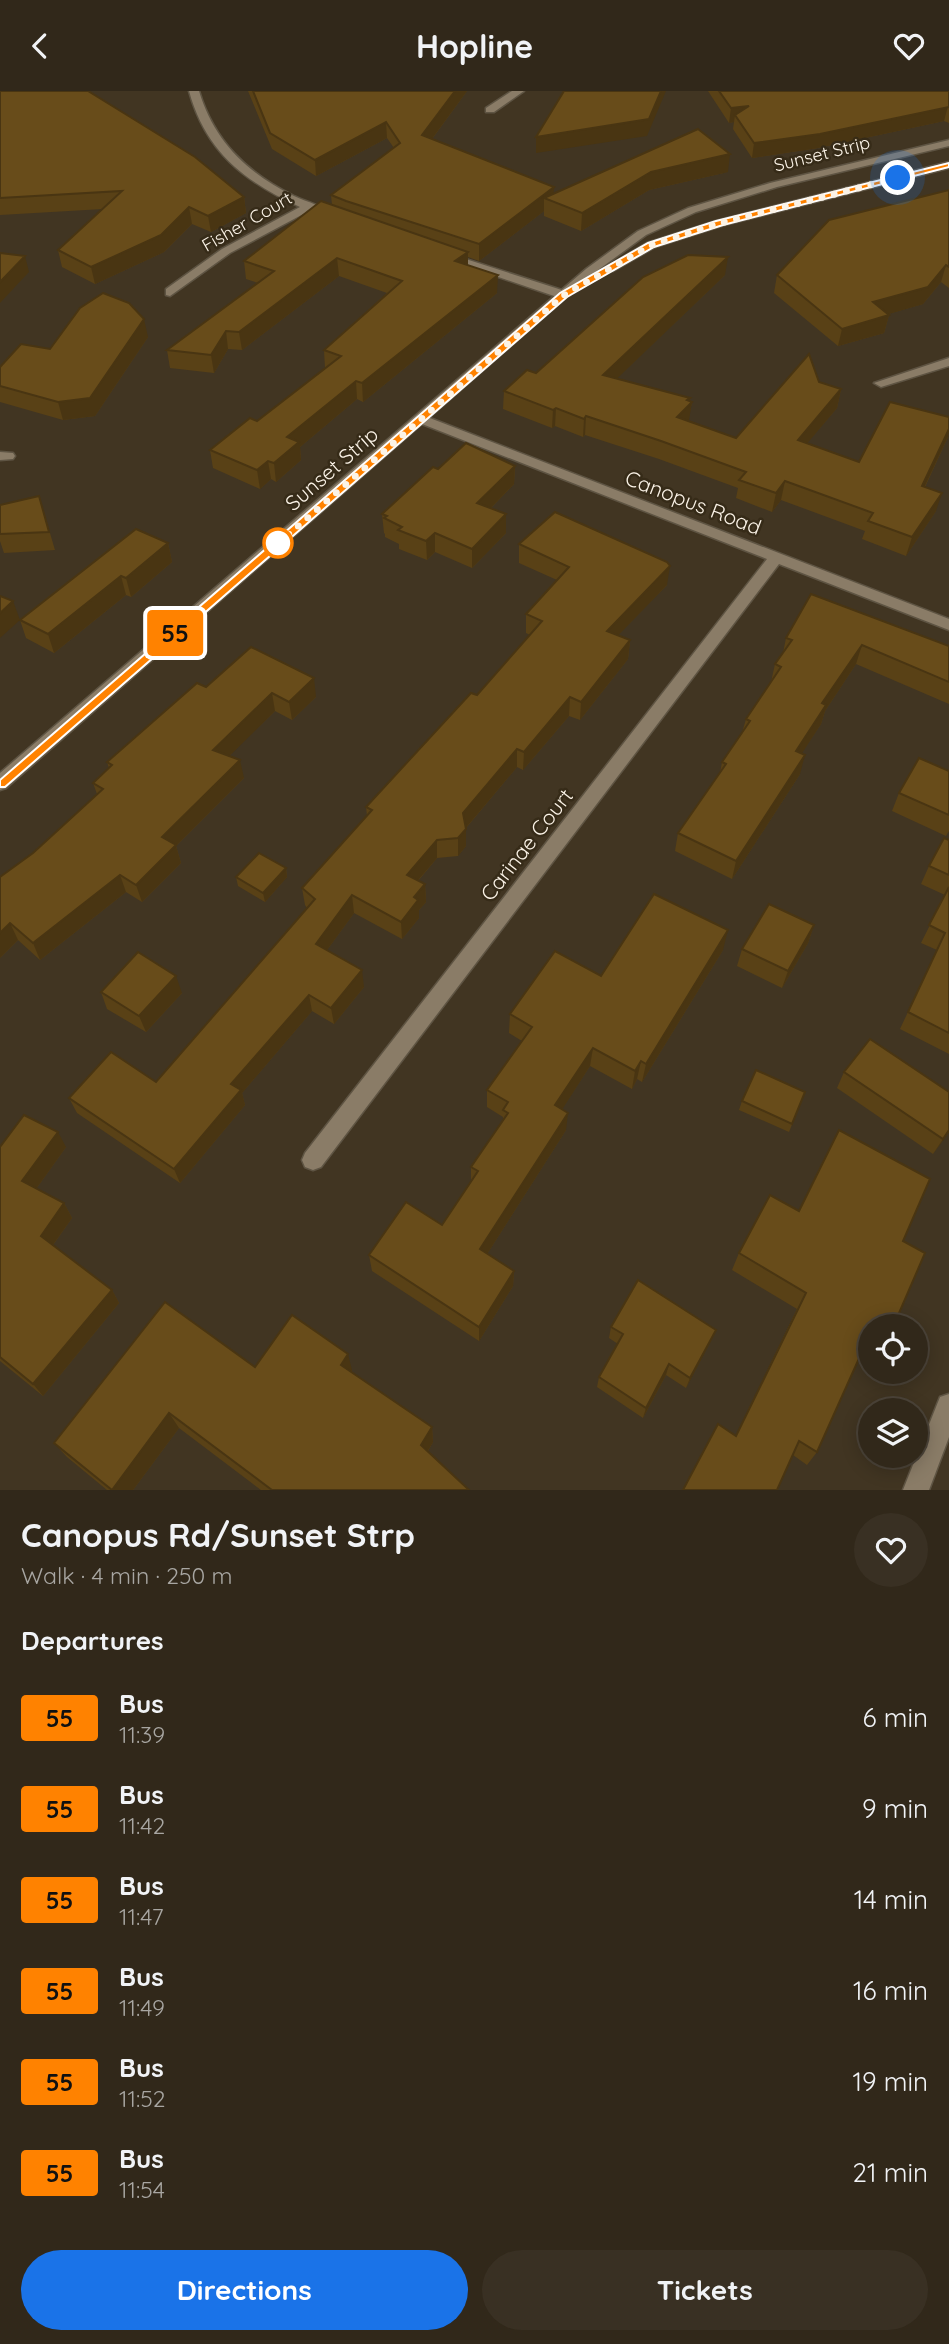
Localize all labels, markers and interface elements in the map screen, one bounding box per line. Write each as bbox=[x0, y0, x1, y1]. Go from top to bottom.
text: Hopline bbox=[416, 26, 533, 66]
icon: back bbox=[21, 27, 59, 65]
icon: heart bbox=[890, 27, 928, 65]
street label: Sunset Strip bbox=[771, 130, 872, 177]
your location bbox=[880, 160, 915, 195]
street label: Fisher Court bbox=[197, 186, 296, 257]
street label: Sunset Strip bbox=[280, 421, 383, 516]
street label: Canopus Road bbox=[622, 464, 765, 540]
unlabelled marker bbox=[263, 528, 293, 558]
line badge: 55 bbox=[144, 610, 206, 656]
text: 55 bbox=[161, 618, 189, 648]
street label: Carinae Court bbox=[474, 783, 578, 906]
map controls bbox=[858, 1314, 928, 1468]
button: locate bbox=[858, 1314, 928, 1384]
button: layers bbox=[858, 1398, 928, 1468]
button: heart bbox=[854, 1513, 928, 1587]
text: Canopus Rd/Sunset Strp bbox=[21, 1514, 415, 1555]
text: Walk · 4 min · 250 m bbox=[21, 1561, 232, 1590]
text: Departures bbox=[21, 1624, 164, 1657]
text: Bus bbox=[119, 1687, 164, 1720]
text: 6 min bbox=[863, 1701, 928, 1734]
text: 55 bbox=[46, 1703, 73, 1733]
text: 11:39 bbox=[119, 1720, 165, 1749]
text: Bus bbox=[119, 1778, 164, 1811]
text: 9 min bbox=[862, 1792, 928, 1825]
text: 55 bbox=[46, 1794, 73, 1824]
text: 11:42 bbox=[119, 1811, 165, 1840]
text: Bus bbox=[119, 1869, 164, 1902]
text: 14 min bbox=[854, 1883, 928, 1916]
text: 55 bbox=[46, 1885, 73, 1915]
text: 11:47 bbox=[119, 1902, 164, 1931]
text: Bus bbox=[119, 1960, 164, 1993]
text: 16 min bbox=[853, 1974, 928, 2007]
text: 55 bbox=[46, 1976, 73, 2006]
text: 11:49 bbox=[119, 1993, 165, 2022]
text: Bus bbox=[119, 2051, 164, 2084]
text: 19 min bbox=[852, 2065, 928, 2098]
text: 55 bbox=[46, 2067, 73, 2097]
text: 11:52 bbox=[119, 2084, 166, 2113]
text: Bus bbox=[119, 2142, 164, 2175]
text: 21 min bbox=[853, 2156, 928, 2189]
text: 55 bbox=[46, 2158, 73, 2188]
text: 11:54 bbox=[119, 2175, 165, 2204]
button: Directions bbox=[21, 2250, 468, 2330]
button: Tickets bbox=[482, 2250, 928, 2330]

